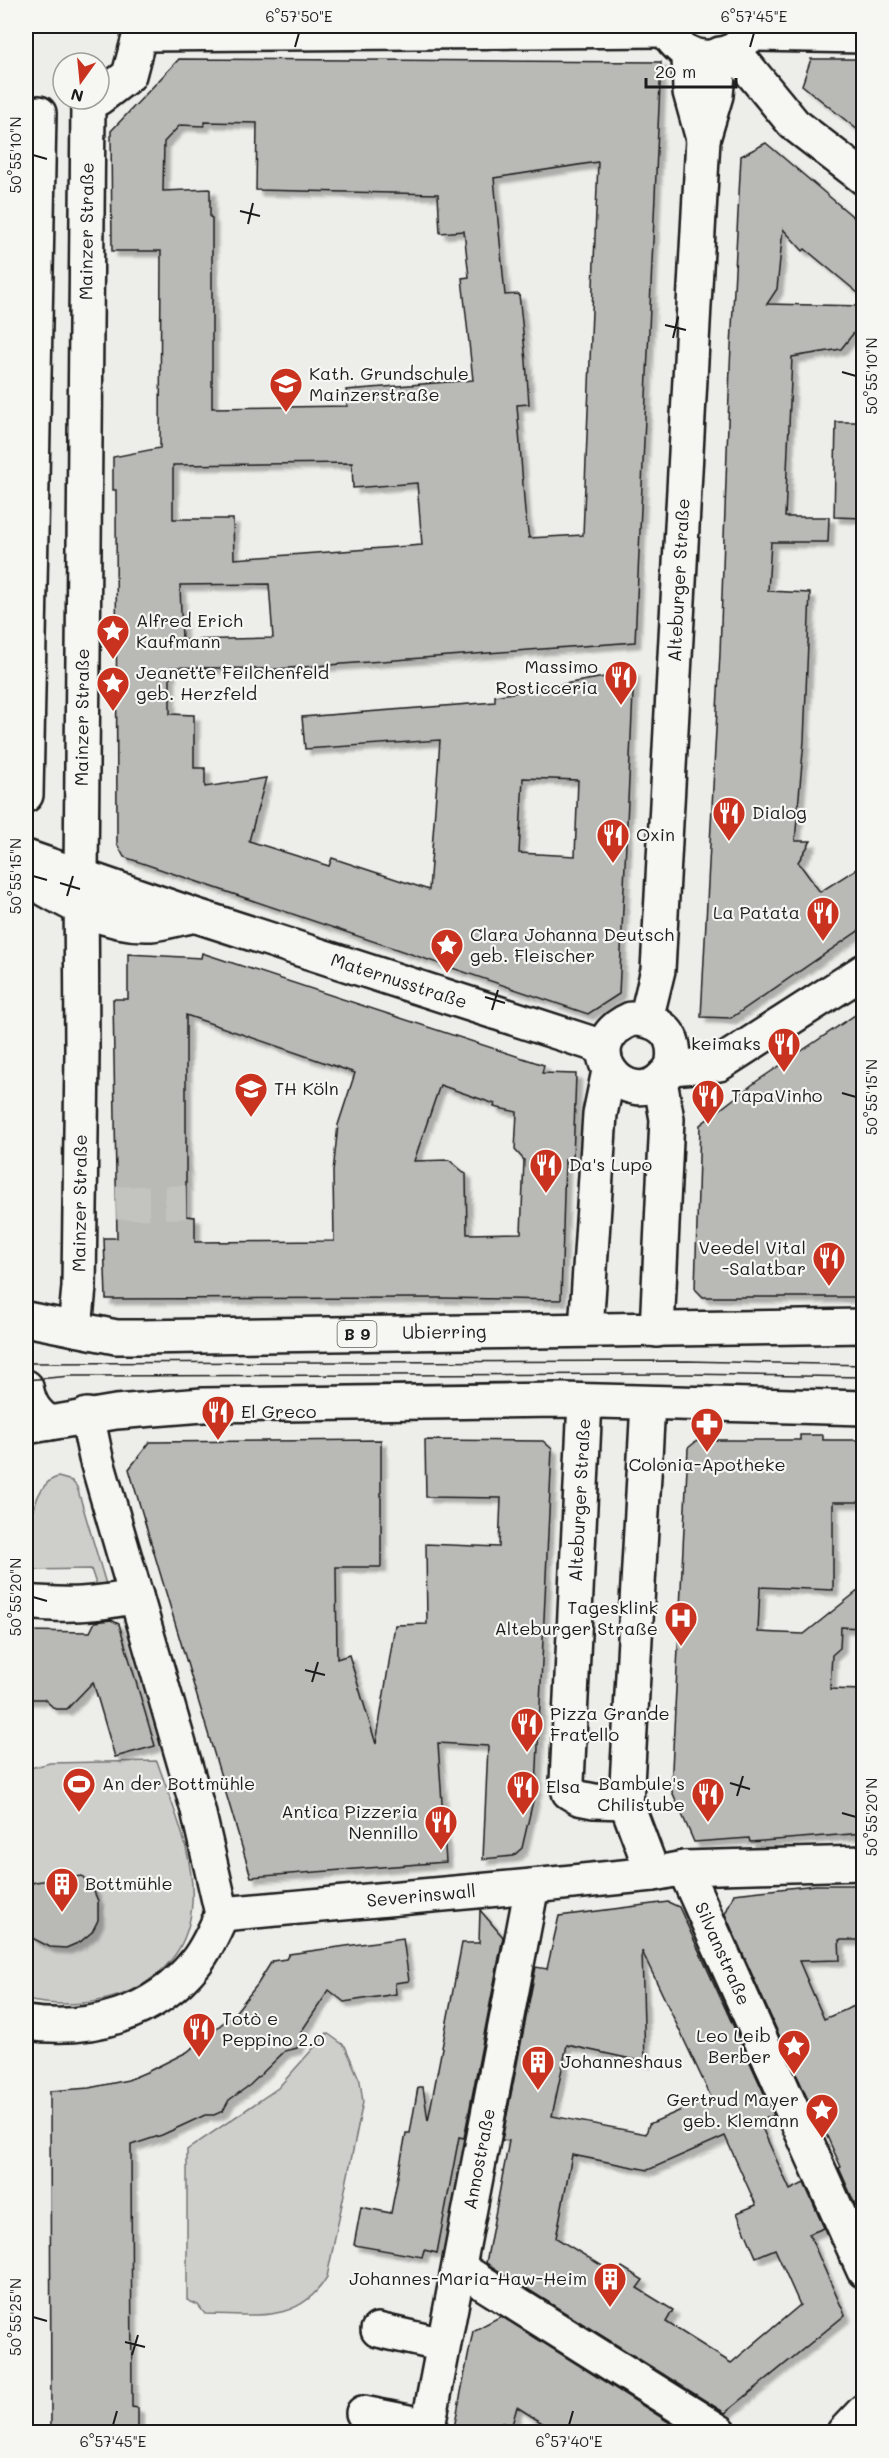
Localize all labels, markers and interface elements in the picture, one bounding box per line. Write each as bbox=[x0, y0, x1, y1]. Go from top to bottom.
text: 6°57'50"E bbox=[265, 6, 333, 26]
text: 6°57'45"E bbox=[721, 6, 788, 26]
north arrow bbox=[51, 51, 111, 111]
scale bar bbox=[646, 51, 736, 89]
text: 20 m bbox=[655, 59, 696, 83]
text: N bbox=[68, 84, 86, 108]
text: 50°55'10"N bbox=[5, 117, 25, 193]
street label: Mainzer Straße bbox=[73, 162, 98, 300]
text: 50°55'10"N bbox=[861, 338, 881, 414]
place label: Kath. Grundschule Mainzerstraße bbox=[309, 361, 469, 406]
school or university icon: Kath. Grundschule Mainzerstraße bbox=[268, 366, 304, 413]
street label: Alteburger Straße bbox=[662, 498, 695, 662]
place label: Alfred Erich Kaufmann bbox=[136, 608, 243, 653]
place icon: Alfred Erich Kaufmann bbox=[95, 613, 131, 660]
street label: Mainzer Straße bbox=[69, 648, 94, 786]
place label: Massimo Rosticceria bbox=[496, 654, 598, 699]
restaurant icon: Massimo Rosticceria bbox=[603, 659, 639, 706]
place label: Jeanette Feilchenfeld geb. Herzfeld bbox=[136, 660, 329, 705]
place icon: Jeanette Feilchenfeld geb. Herzfeld bbox=[95, 665, 131, 712]
restaurant icon: Dialog bbox=[711, 795, 747, 842]
place label: Dialog bbox=[752, 800, 807, 824]
restaurant icon: Oxin bbox=[595, 817, 631, 864]
place label: Oxin bbox=[636, 822, 675, 846]
text: 50°55'15"N bbox=[5, 838, 25, 914]
restaurant icon: La Patata bbox=[805, 895, 841, 942]
place label: La Patata bbox=[713, 900, 800, 924]
place label: Clara Johanna Deutsch geb. Fleischer bbox=[470, 922, 674, 967]
place icon: Clara Johanna Deutsch geb. Fleischer bbox=[429, 927, 465, 974]
street label: Maternusstraße bbox=[328, 947, 470, 1013]
restaurant icon: keimaks bbox=[766, 1026, 802, 1073]
place label: keimaks bbox=[691, 1031, 761, 1055]
text: 50°55'15"N bbox=[861, 1059, 881, 1135]
school or university icon: TH Köln bbox=[233, 1071, 269, 1118]
place label: TH Köln bbox=[274, 1076, 339, 1100]
restaurant icon: TapaVinho bbox=[690, 1078, 726, 1125]
place label: TapaVinho bbox=[731, 1083, 823, 1107]
street label: Mainzer Straße bbox=[66, 1134, 92, 1272]
restaurant icon: Da's Lupo bbox=[528, 1147, 564, 1194]
place label: Da's Lupo bbox=[569, 1152, 652, 1176]
place label: Veedel Vital -Salatbar bbox=[699, 1235, 806, 1280]
restaurant icon: Veedel Vital -Salatbar bbox=[811, 1240, 847, 1287]
street label: Ubierring bbox=[402, 1319, 486, 1344]
road number: B 9 bbox=[338, 1321, 376, 1347]
restaurant icon: El Greco bbox=[200, 1394, 236, 1441]
place label: El Greco bbox=[241, 1399, 317, 1423]
pharmacy icon: Colonia-Apotheke bbox=[689, 1406, 725, 1453]
street label: Alteburger Straße bbox=[563, 1418, 595, 1582]
place label: Colonia-Apotheke bbox=[628, 1452, 786, 1476]
text: 50°55'20"N bbox=[5, 1558, 25, 1636]
place label: Tagesklink Alteburger Straße bbox=[494, 1595, 658, 1640]
hospital icon: Tagesklink Alteburger Straße bbox=[663, 1600, 699, 1647]
place label: Pizza Grande Fratello bbox=[550, 1701, 670, 1746]
restaurant icon: Pizza Grande Fratello bbox=[509, 1706, 545, 1753]
sports icon: An der Bottmühle bbox=[61, 1766, 97, 1813]
restaurant icon: Elsa bbox=[505, 1769, 541, 1816]
place label: An der Bottmühle bbox=[102, 1771, 255, 1795]
place label: Bambule's Chilistube bbox=[597, 1771, 685, 1816]
place label: Elsa bbox=[546, 1774, 581, 1798]
restaurant icon: Bambule's Chilistube bbox=[690, 1776, 726, 1823]
text: 50°55'20"N bbox=[861, 1778, 881, 1856]
place label: Antica Pizzeria Nennillo bbox=[281, 1799, 418, 1844]
restaurant icon: Antica Pizzeria Nennillo bbox=[423, 1804, 459, 1851]
building icon: Bottmühle bbox=[44, 1866, 80, 1913]
place label: Bottmühle bbox=[85, 1871, 173, 1895]
street label: Severinswall bbox=[365, 1878, 477, 1912]
street label: Silvanstraße bbox=[690, 1898, 757, 2009]
place label: Totò e Peppino 2.0 bbox=[222, 2006, 325, 2051]
restaurant icon: Totò e Peppino 2.0 bbox=[181, 2011, 217, 2058]
place label: Leo Leib Berber bbox=[696, 2023, 771, 2068]
place icon: Leo Leib Berber bbox=[776, 2028, 812, 2075]
building icon: Johanneshaus bbox=[520, 2044, 556, 2091]
place label: Johanneshaus bbox=[561, 2049, 683, 2073]
place label: Gertrud Mayer geb. Klemann bbox=[666, 2087, 799, 2132]
place icon: Gertrud Mayer geb. Klemann bbox=[804, 2092, 840, 2139]
street label: Annostraße bbox=[457, 2106, 500, 2211]
building icon: Johannes-Maria-Haw-Heim bbox=[592, 2261, 628, 2308]
place label: Johannes-Maria-Haw-Heim bbox=[349, 2266, 587, 2290]
text: 50°55'25"N bbox=[5, 2278, 25, 2356]
text: 6°57'45"E bbox=[80, 2431, 147, 2451]
text: 6°57'40"E bbox=[535, 2431, 603, 2451]

